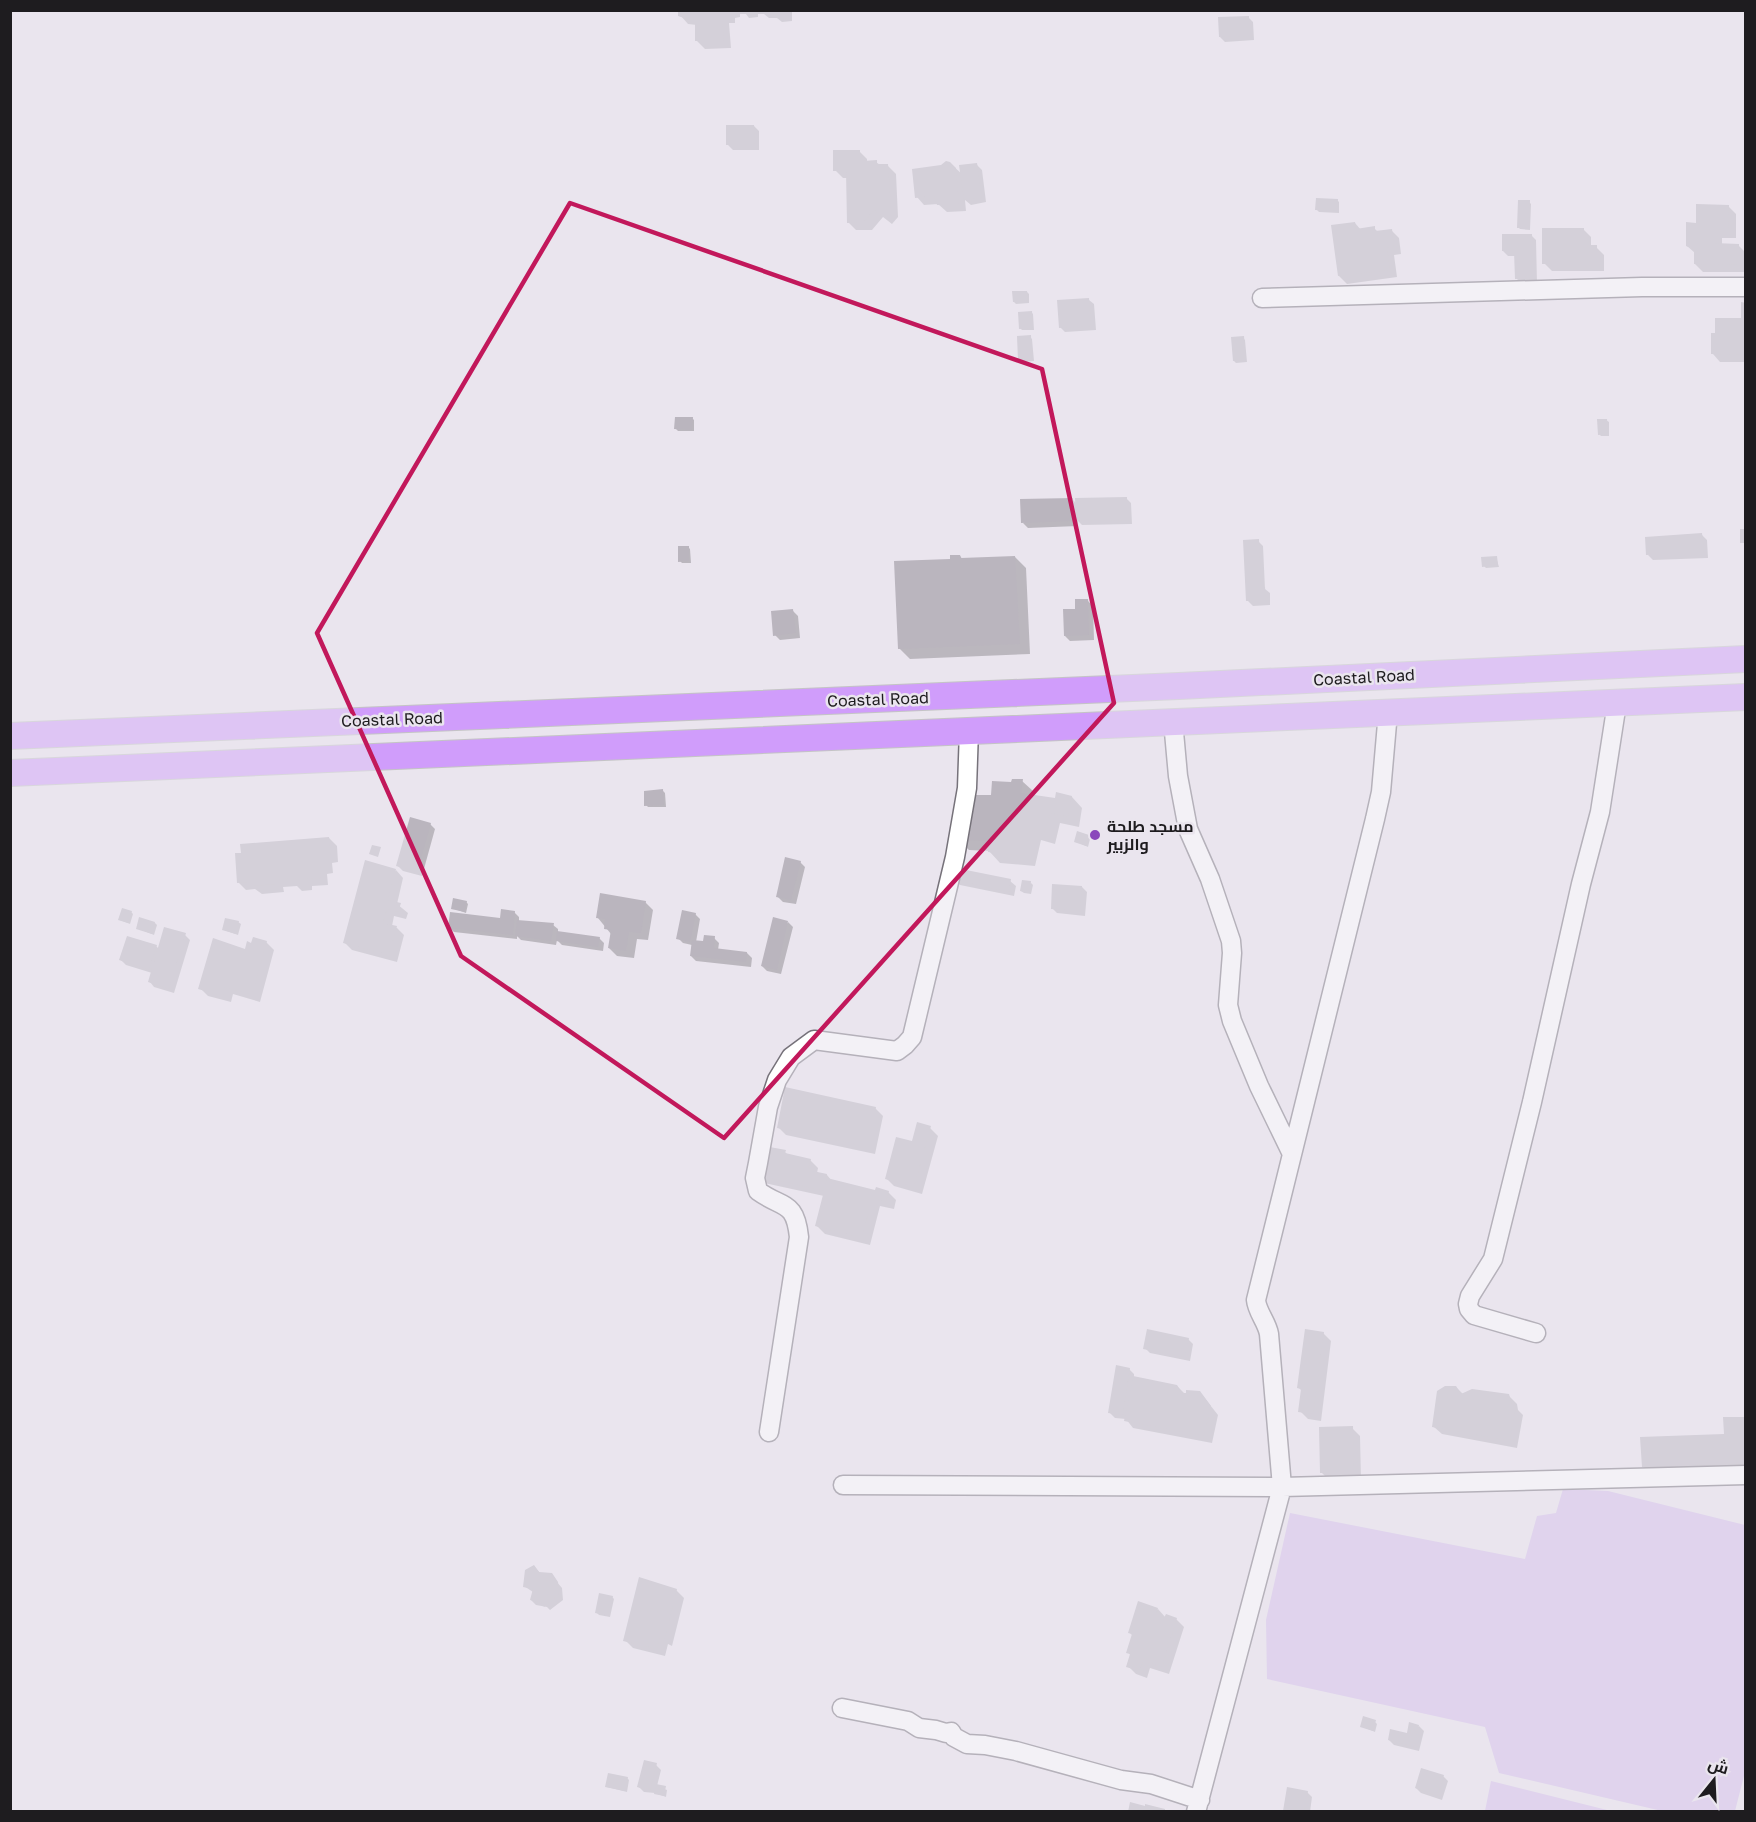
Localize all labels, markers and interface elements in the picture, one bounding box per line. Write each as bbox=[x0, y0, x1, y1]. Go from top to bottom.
street label: Coastal Road bbox=[1313, 664, 1415, 690]
street label: Coastal Road bbox=[827, 687, 929, 711]
street label: Coastal Road bbox=[341, 707, 443, 731]
place label: مسجد طلحة والزبير bbox=[1106, 816, 1194, 854]
marker: مسجد طلحة والزبير bbox=[1088, 828, 1102, 842]
north arrow bbox=[1684, 1750, 1744, 1810]
text: ش bbox=[1706, 1753, 1731, 1778]

